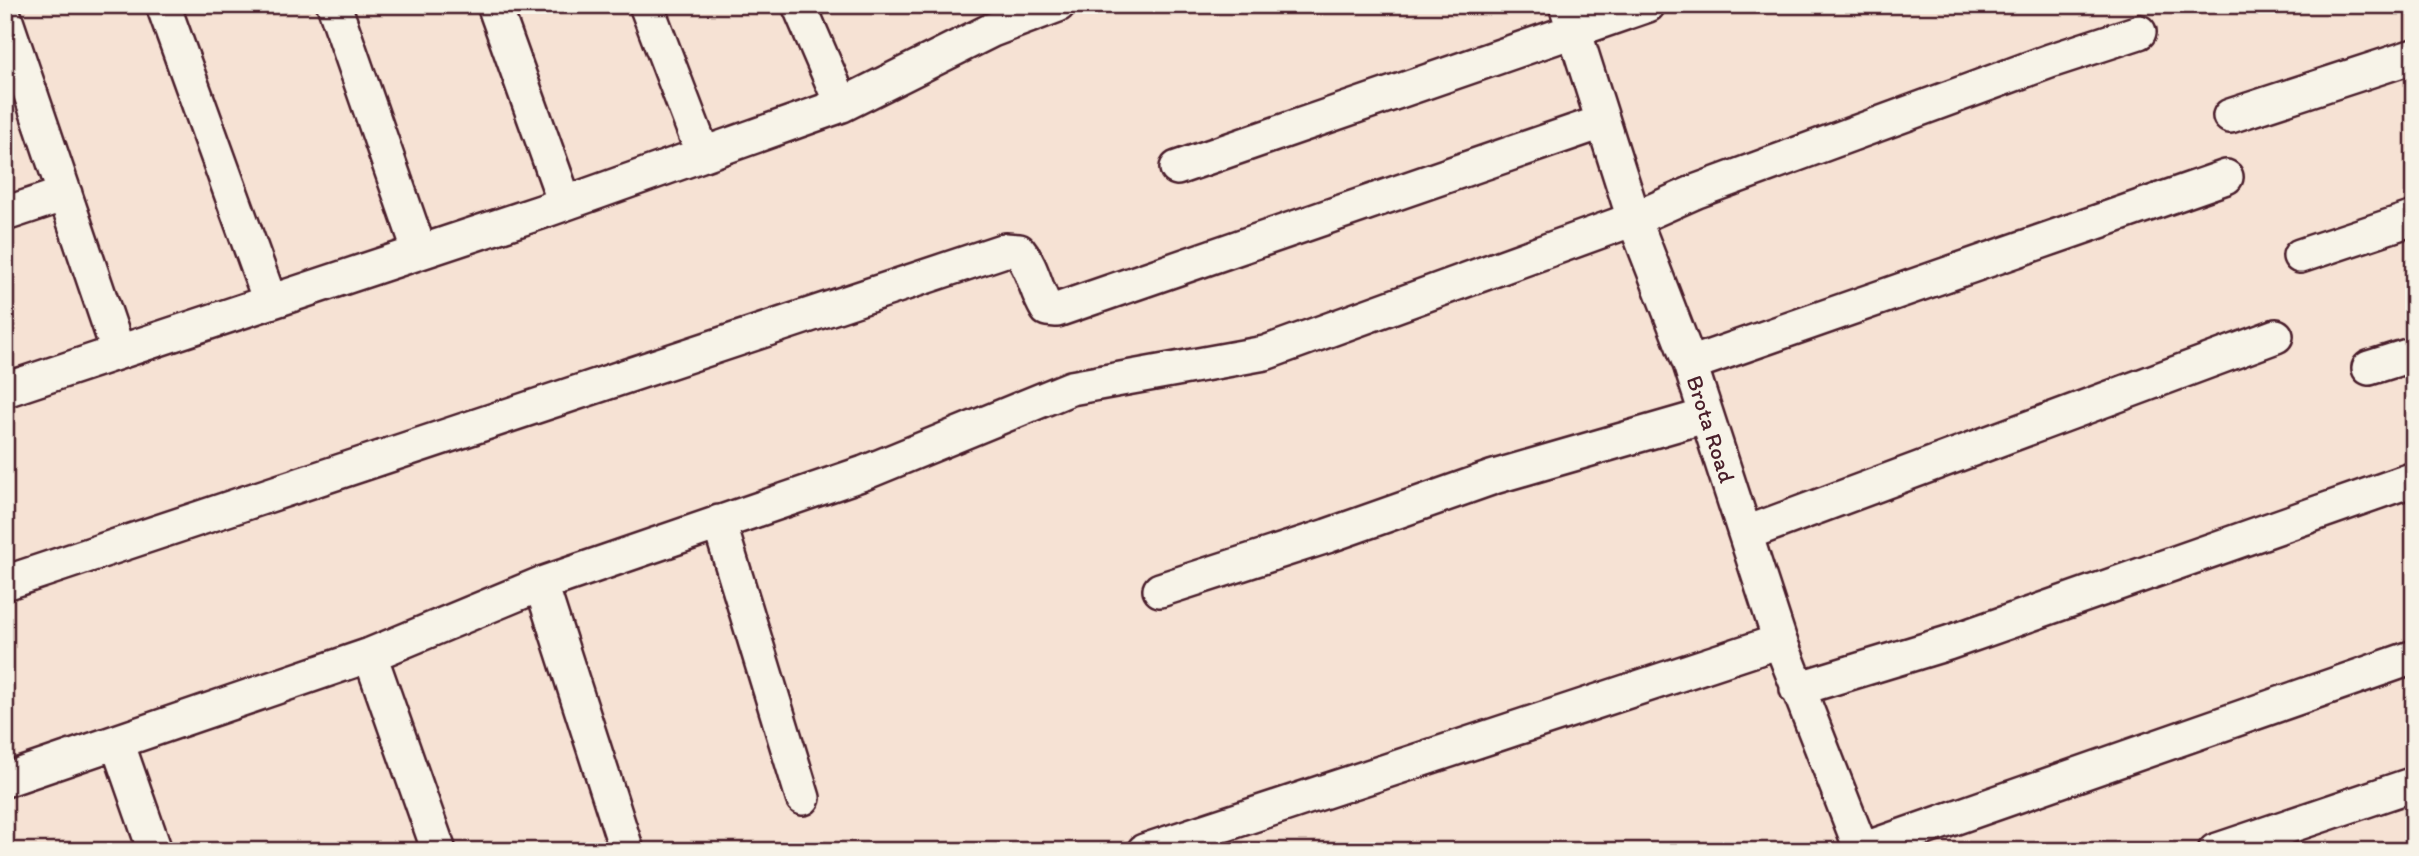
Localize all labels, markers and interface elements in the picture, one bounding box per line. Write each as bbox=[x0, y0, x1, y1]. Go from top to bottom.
street label: Brota Road bbox=[1680, 372, 1742, 487]

